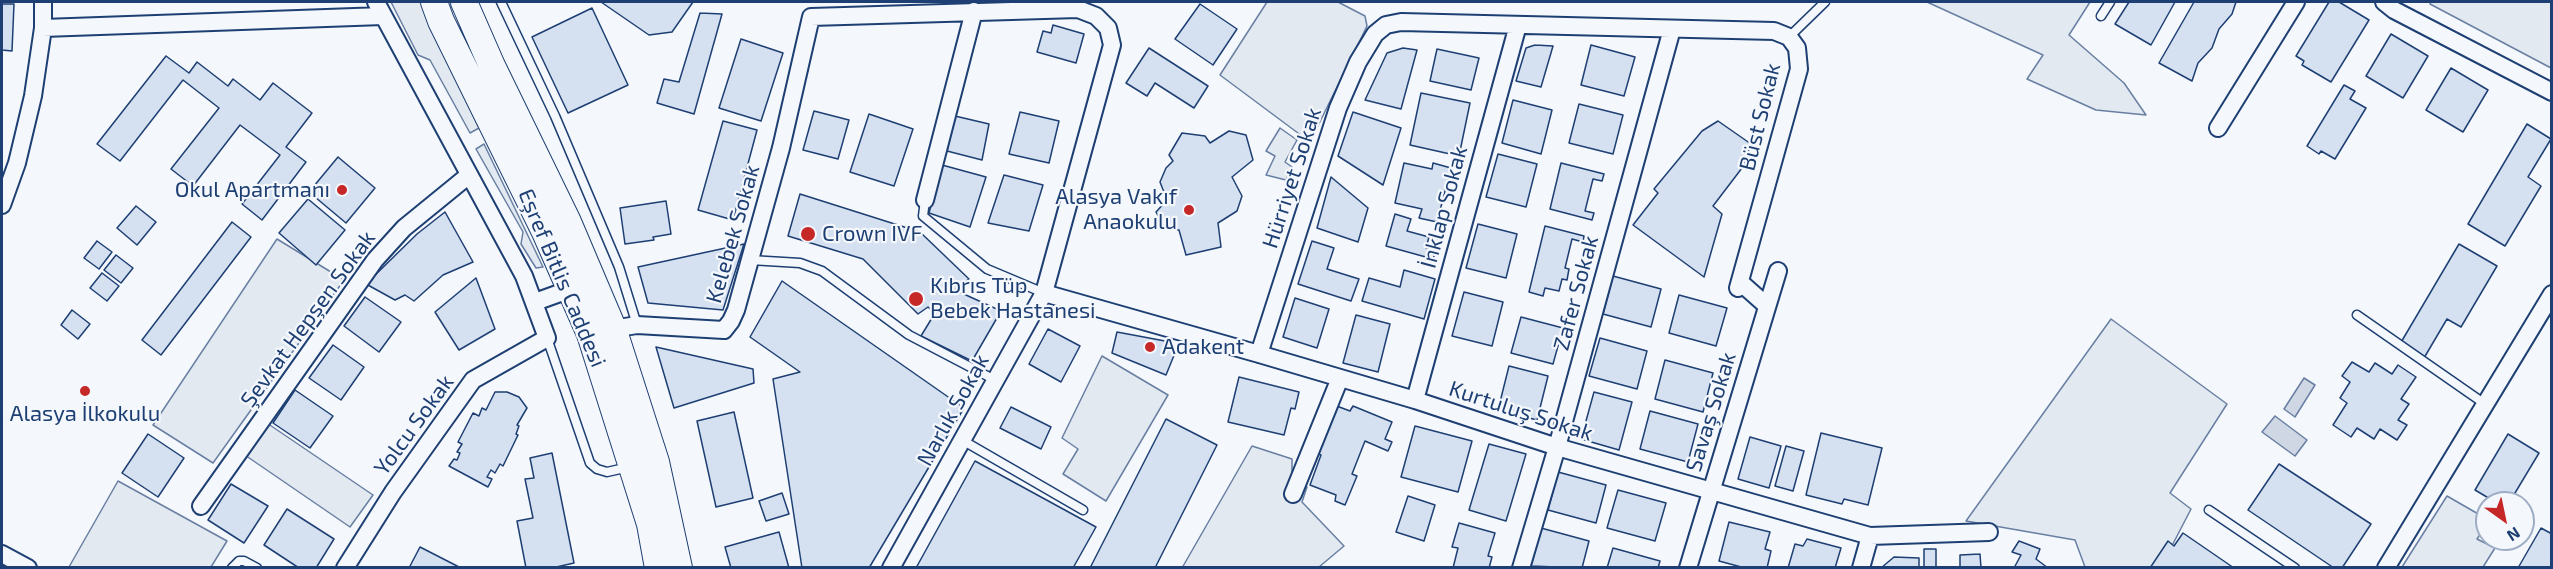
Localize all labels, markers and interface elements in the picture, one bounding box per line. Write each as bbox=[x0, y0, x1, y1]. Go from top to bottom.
street label: Büst Sokak bbox=[1734, 60, 1786, 174]
street label: Hürriyet Sokak bbox=[1257, 104, 1327, 252]
street label: İnklap Sokak bbox=[1415, 143, 1473, 271]
street label: Kelebek Sokak bbox=[701, 162, 765, 306]
place label: Okul Apartmanı bbox=[175, 177, 330, 203]
marker: Okul Apartmanı bbox=[335, 183, 349, 197]
place label: Alasya Vakıf Anaokulu bbox=[1055, 184, 1177, 236]
street label: Eşref Bitlis Caddesi bbox=[513, 185, 611, 371]
marker: Alasya Vakıf Anaokulu bbox=[1182, 203, 1196, 217]
place label: Crown IVF bbox=[822, 221, 922, 247]
marker: Crown IVF bbox=[799, 225, 817, 243]
street label: Şevkat Hepşen Sokak bbox=[235, 226, 381, 412]
street label: Zafer Sokak bbox=[1548, 233, 1604, 353]
place label: Kıbrıs Tüp Bebek Hastanesi bbox=[930, 273, 1096, 324]
marker: Kıbrıs Tüp Bebek Hastanesi bbox=[907, 290, 925, 308]
place label: Adakent bbox=[1162, 334, 1244, 360]
marker: Adakent bbox=[1143, 340, 1157, 354]
street label: Narlık Sokak bbox=[911, 349, 995, 471]
street label: Savaş Sokak bbox=[1680, 349, 1742, 475]
street label: Yolcu Sokak bbox=[369, 370, 459, 480]
street label: Kurtuluş Sokak bbox=[1446, 375, 1596, 447]
marker: Alasya İlkokulu bbox=[78, 384, 92, 398]
place label: Alasya İlkokulu bbox=[10, 401, 160, 427]
north arrow bbox=[2475, 491, 2535, 551]
text: N bbox=[2504, 524, 2524, 546]

